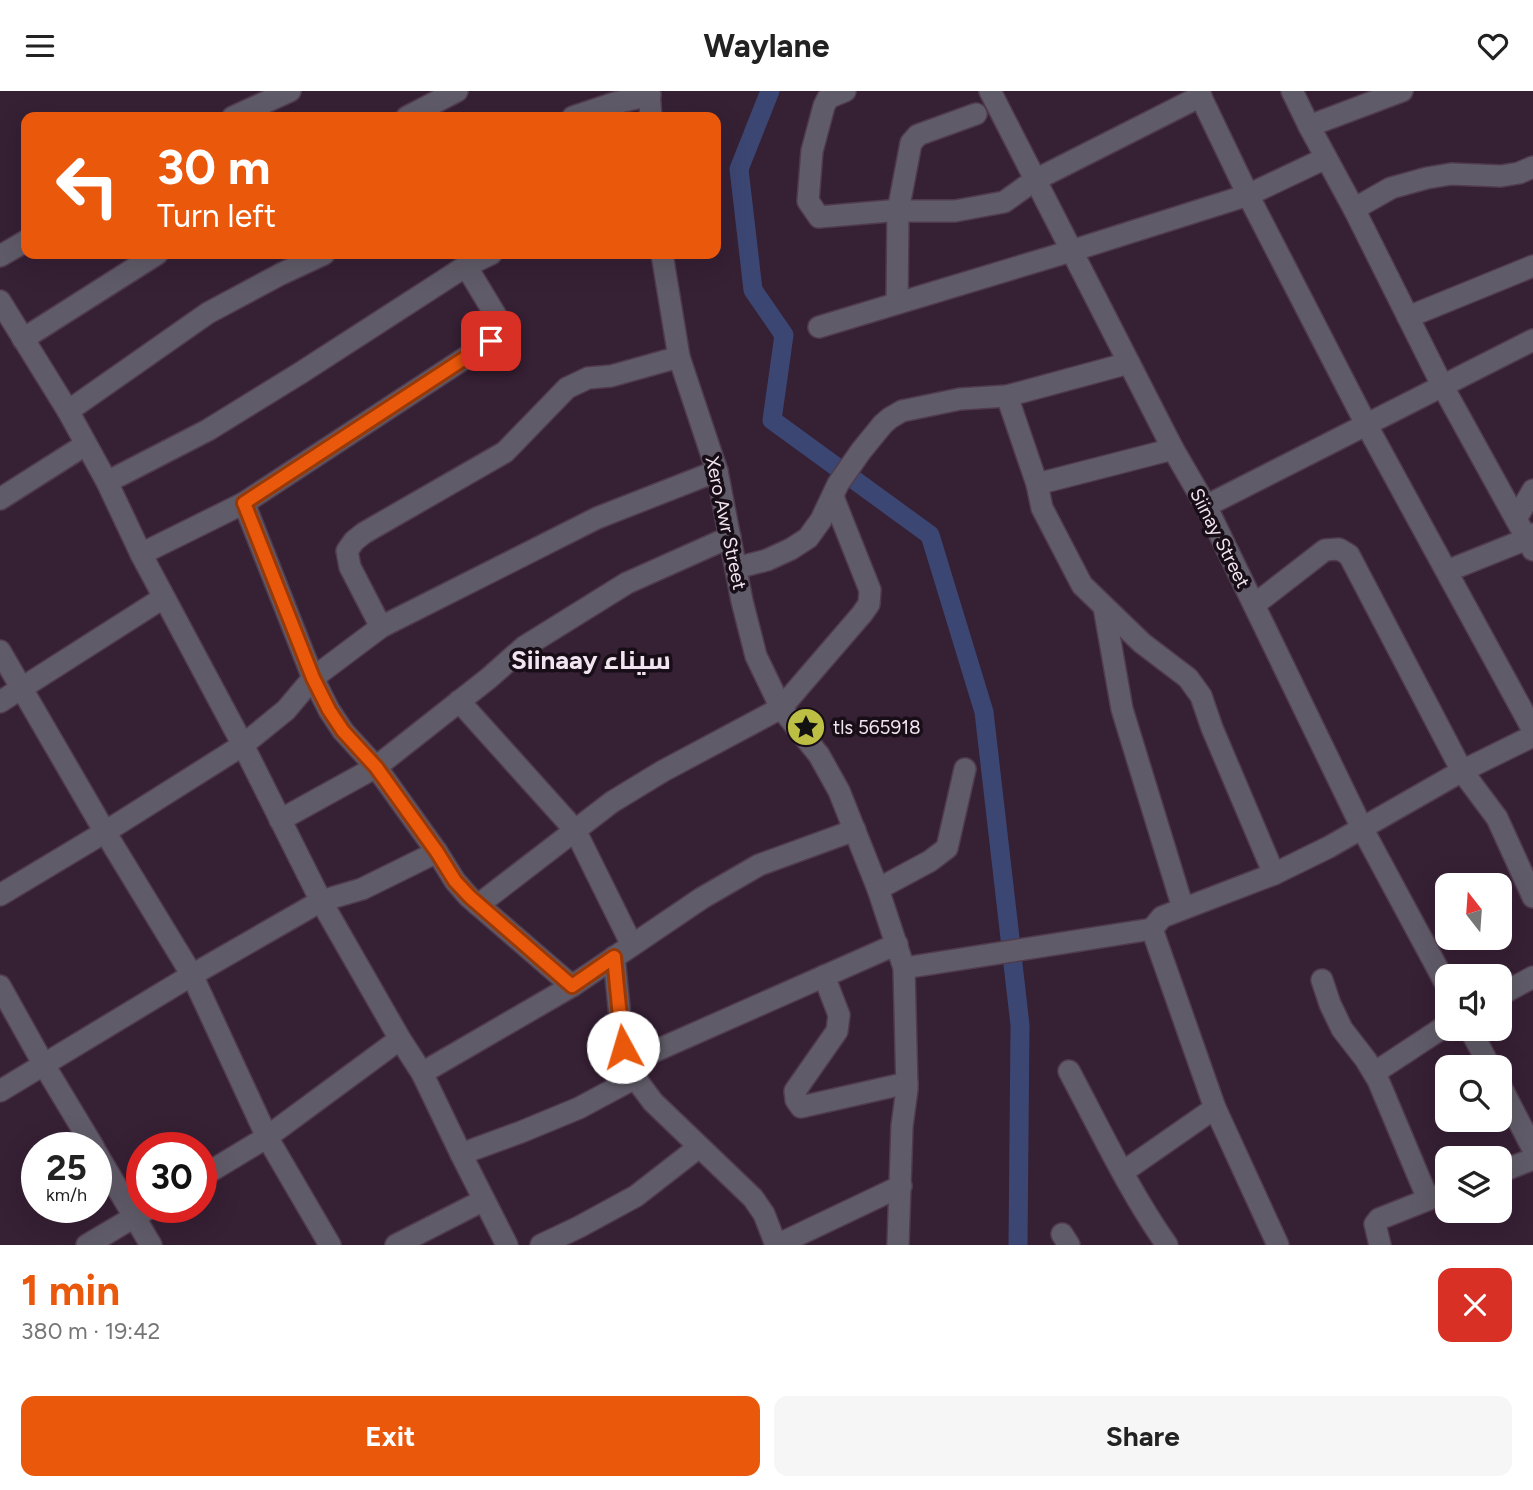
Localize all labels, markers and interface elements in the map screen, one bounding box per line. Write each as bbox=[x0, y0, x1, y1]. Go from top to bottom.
icon: menu bbox=[21, 27, 59, 65]
text: Waylane bbox=[703, 27, 830, 65]
icon: heart bbox=[1474, 27, 1512, 65]
text: 30 m bbox=[157, 137, 270, 196]
icon: left bbox=[42, 140, 133, 231]
text: Turn left bbox=[157, 197, 276, 235]
pin bbox=[461, 311, 521, 371]
icon: arrive bbox=[472, 322, 510, 360]
street label: Xero Awr Street bbox=[701, 454, 751, 592]
street label: Siinay Street bbox=[1185, 484, 1255, 592]
district label: Siinaay سيناء bbox=[511, 644, 671, 676]
place icon: tls 565918 bbox=[785, 706, 827, 748]
place label: tls 565918 bbox=[833, 716, 921, 739]
north arrow bbox=[1435, 873, 1512, 950]
map controls bbox=[1435, 873, 1512, 1223]
button: sound bbox=[1435, 964, 1512, 1041]
position arrow bbox=[586, 1010, 660, 1084]
button: search bbox=[1435, 1055, 1512, 1132]
speed limit sign: 30 bbox=[126, 1132, 217, 1223]
button: layers bbox=[1435, 1146, 1512, 1223]
text: 25 bbox=[46, 1147, 87, 1189]
text: km/h bbox=[46, 1184, 87, 1206]
text: 1 min bbox=[21, 1265, 120, 1316]
button: close bbox=[1438, 1268, 1512, 1342]
text: 380 m · 19:42 bbox=[21, 1317, 160, 1345]
button: Exit bbox=[21, 1396, 760, 1476]
button: Share bbox=[774, 1396, 1512, 1476]

